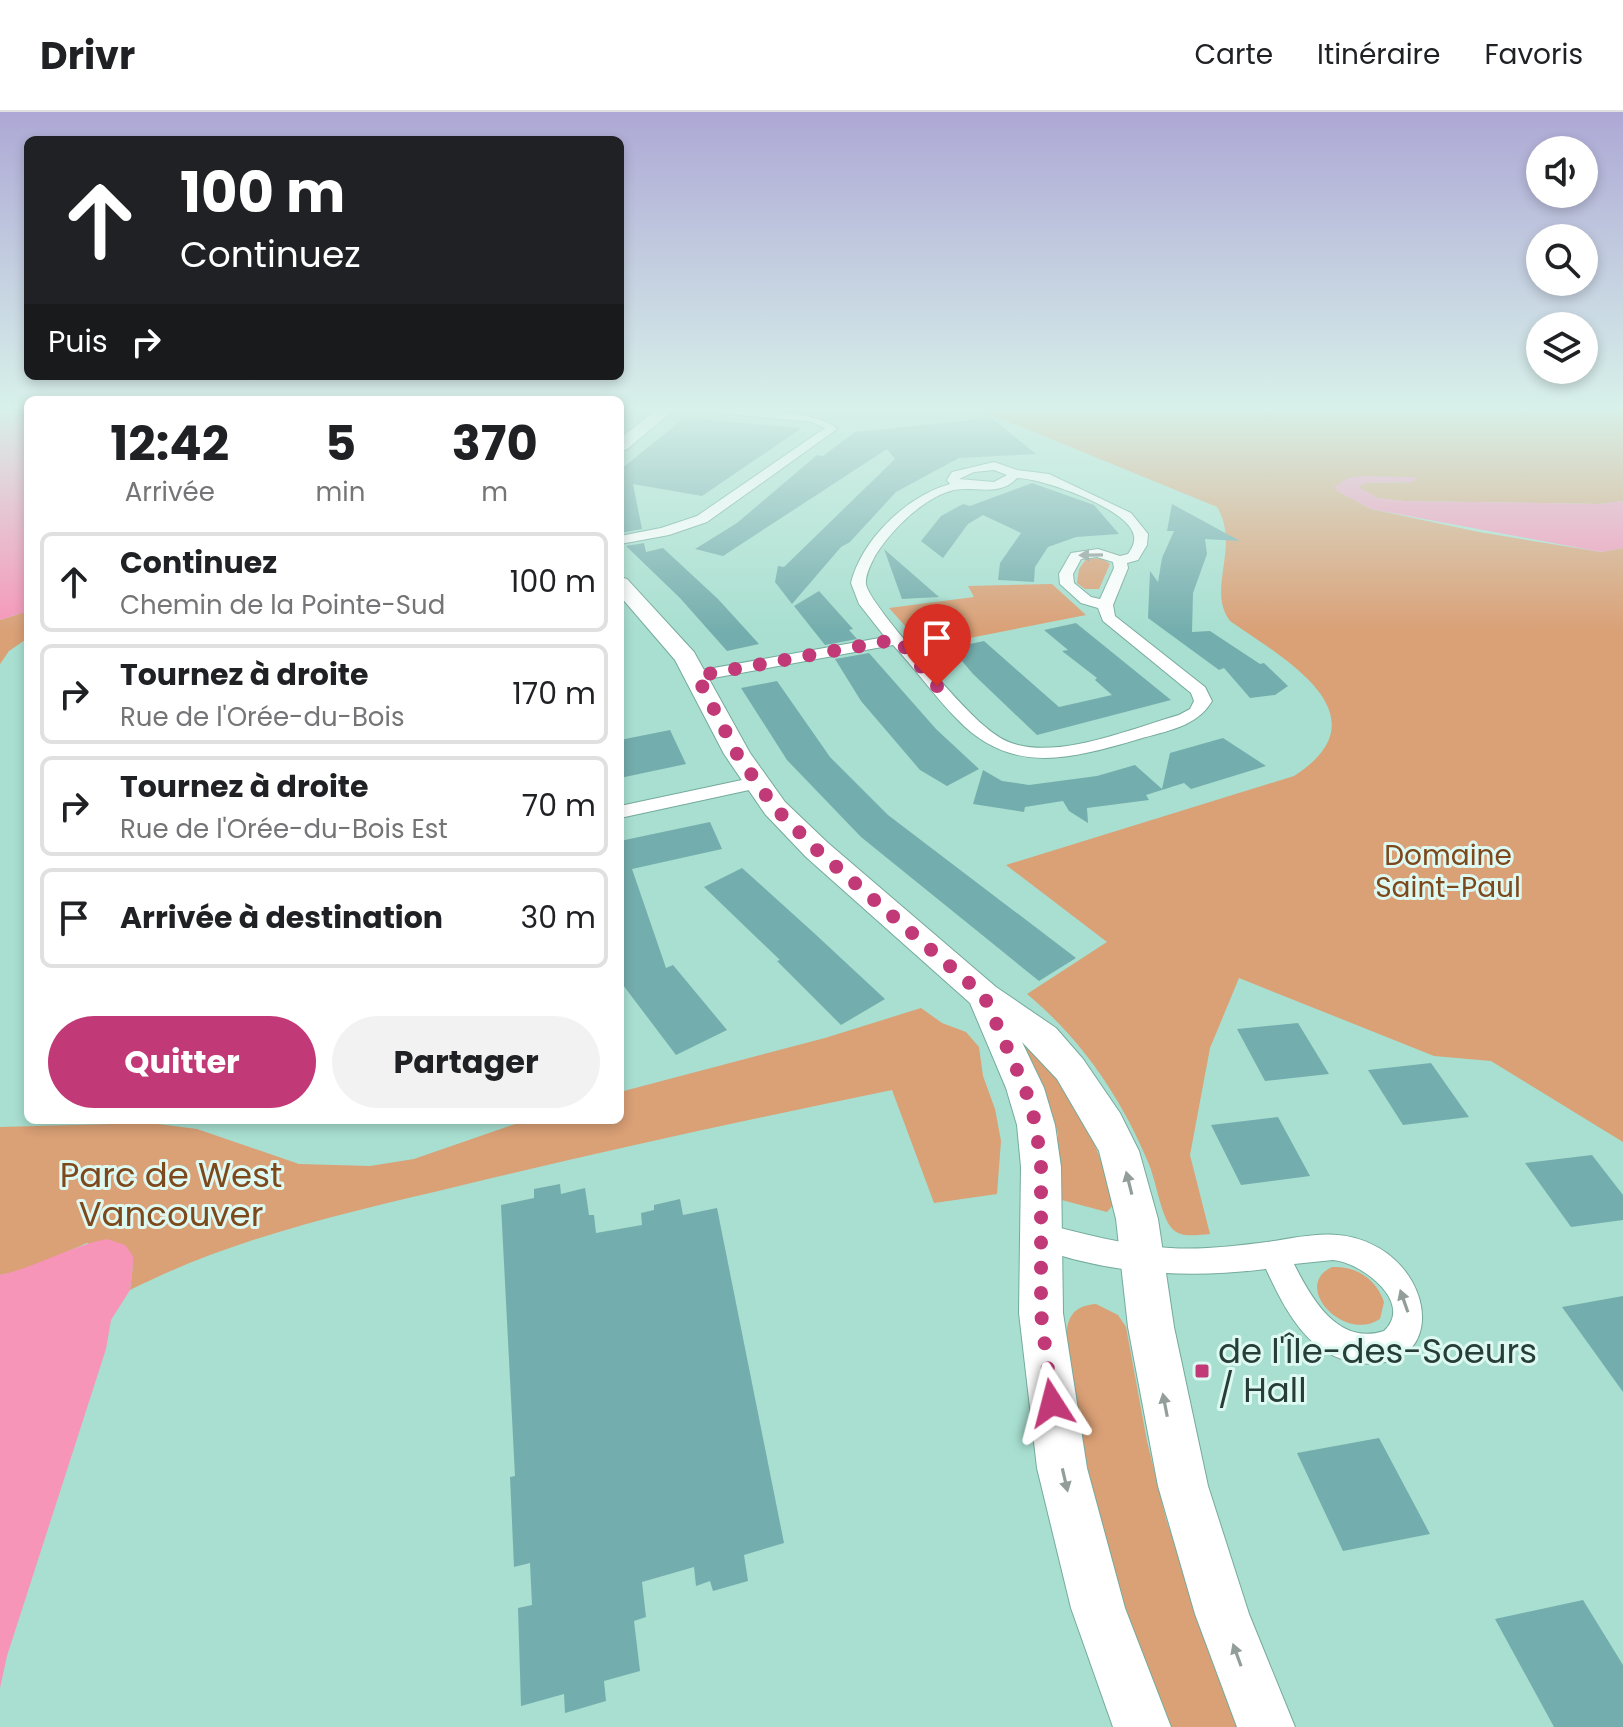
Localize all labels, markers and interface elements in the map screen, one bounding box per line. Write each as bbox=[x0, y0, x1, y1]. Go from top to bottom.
text: Drivr bbox=[40, 29, 135, 82]
text: Carte bbox=[1195, 35, 1273, 74]
text: Itinéraire bbox=[1317, 35, 1440, 74]
text: Favoris bbox=[1484, 35, 1583, 74]
map controls bbox=[1526, 136, 1598, 384]
button: sound bbox=[1526, 136, 1598, 208]
text: 100 m bbox=[180, 153, 345, 232]
icon: ahead bbox=[48, 168, 152, 272]
button: search bbox=[1526, 224, 1598, 296]
text: Continuez bbox=[180, 229, 361, 280]
button: layers bbox=[1526, 312, 1598, 384]
text: Puis bbox=[48, 320, 108, 363]
icon: right bbox=[124, 320, 168, 364]
text: 12:42 bbox=[110, 410, 229, 477]
text: 5 bbox=[325, 410, 356, 477]
text: 370 bbox=[452, 410, 538, 477]
text: Arrivée bbox=[125, 474, 215, 510]
text: min bbox=[316, 474, 365, 510]
text: m bbox=[481, 474, 508, 510]
text: Continuez bbox=[120, 541, 277, 584]
one-way arrow bbox=[1078, 549, 1104, 561]
icon: ahead bbox=[52, 560, 96, 604]
text: 100 m bbox=[510, 560, 596, 603]
text: Chemin de la Pointe-Sud bbox=[120, 587, 445, 623]
pin bbox=[903, 604, 971, 686]
icon: arrive bbox=[915, 616, 959, 660]
text: Tournez à droite bbox=[120, 653, 368, 696]
icon: right bbox=[52, 672, 96, 716]
text: 170 m bbox=[512, 672, 596, 715]
text: Rue de l'Orée-du-Bois bbox=[120, 699, 404, 735]
text: Tournez à droite bbox=[120, 765, 368, 808]
icon: right bbox=[52, 784, 96, 828]
text: 70 m bbox=[522, 784, 596, 827]
text: Rue de l'Orée-du-Bois Est bbox=[120, 811, 448, 847]
park label: Domaine Saint-Paul bbox=[1375, 836, 1521, 907]
icon: arrive bbox=[52, 896, 96, 940]
text: Arrivée à destination bbox=[120, 896, 443, 939]
text: 30 m bbox=[521, 896, 596, 939]
button: Quitter bbox=[48, 1016, 316, 1108]
button: Partager bbox=[332, 1016, 600, 1108]
park label: Parc de West Vancouver bbox=[60, 1151, 282, 1238]
one-way arrow bbox=[1122, 1170, 1134, 1195]
one-way arrow bbox=[1398, 1289, 1410, 1313]
place label: de l'Île-des-Soeurs / Hall bbox=[1218, 1327, 1537, 1414]
position arrow bbox=[1010, 1361, 1094, 1445]
marker: de l'Île-des-Soeurs / Hall bbox=[1193, 1362, 1211, 1380]
one-way arrow bbox=[1158, 1392, 1171, 1417]
one-way arrow bbox=[1060, 1467, 1072, 1492]
one-way arrow bbox=[1230, 1643, 1243, 1667]

